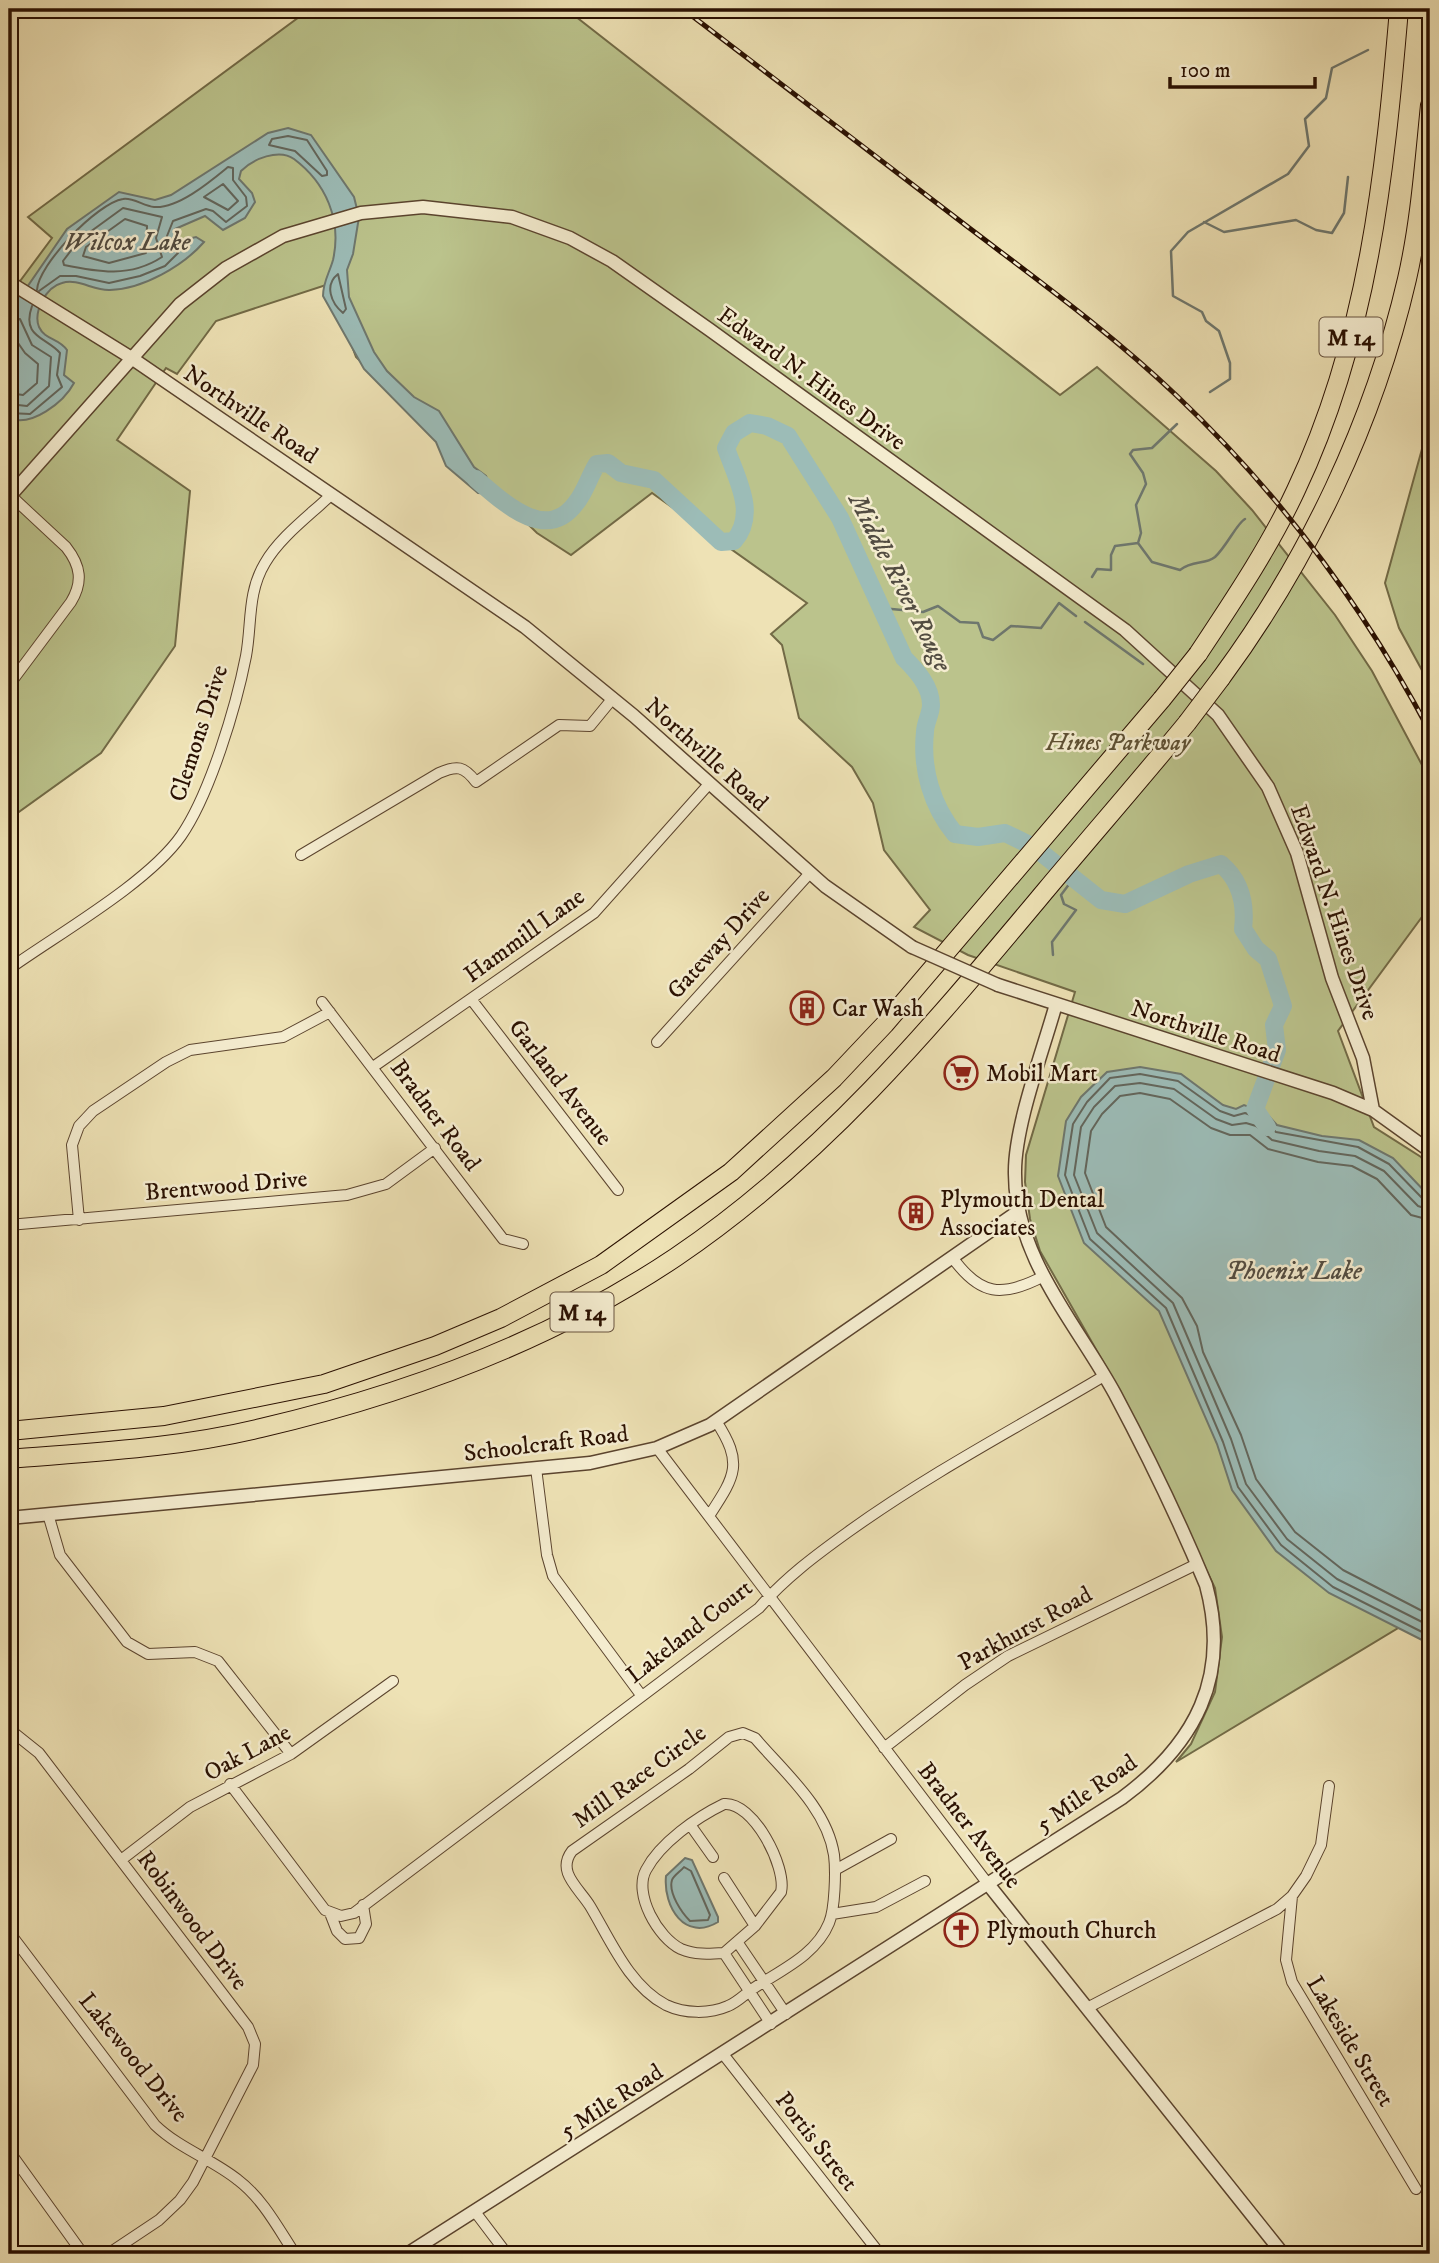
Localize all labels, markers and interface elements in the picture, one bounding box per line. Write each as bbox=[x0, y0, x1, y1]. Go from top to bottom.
scale bar bbox=[1170, 46, 1315, 90]
text: 100 m bbox=[1180, 58, 1231, 84]
water label: Wilcox Lake bbox=[64, 226, 191, 259]
street label: Edward N. Hines Drive bbox=[711, 300, 912, 457]
road number: M 14 bbox=[1320, 318, 1382, 356]
street label: Northville Road bbox=[178, 359, 323, 471]
water label: Middle River Rouge bbox=[840, 486, 959, 678]
street label: Clemons Drive bbox=[163, 661, 235, 805]
street label: Northville Road bbox=[638, 692, 774, 818]
park label: Hines Parkway bbox=[1045, 728, 1192, 758]
street label: Edward N. Hines Drive bbox=[1283, 801, 1385, 1024]
street label: Hammill Lane bbox=[458, 882, 591, 990]
street label: Gateway Drive bbox=[661, 882, 777, 1006]
building icon: Car Wash bbox=[788, 989, 826, 1027]
place label: Car Wash bbox=[832, 994, 924, 1024]
street label: Northville Road bbox=[1127, 994, 1284, 1070]
street label: Garland Avenue bbox=[502, 1014, 619, 1152]
street label: Bradner Road bbox=[383, 1054, 487, 1177]
supermarket icon: Mobil Mart bbox=[942, 1054, 980, 1092]
place label: Mobil Mart bbox=[986, 1059, 1098, 1089]
street label: Brentwood Drive bbox=[143, 1164, 309, 1208]
place label: Plymouth Dental Associates bbox=[940, 1185, 1105, 1243]
building icon: Plymouth Dental Associates bbox=[897, 1194, 935, 1232]
water label: Phoenix Lake bbox=[1226, 1255, 1363, 1288]
road number: M 14 bbox=[550, 1292, 614, 1331]
street label: Schoolcraft Road bbox=[462, 1419, 630, 1469]
street label: Lakeland Court bbox=[621, 1573, 759, 1690]
street label: Parkhurst Road bbox=[953, 1580, 1098, 1678]
street label: Oak Lane bbox=[199, 1718, 296, 1788]
street label: Mill Race Circle bbox=[567, 1718, 712, 1835]
street label: 5 Mile Road bbox=[1030, 1748, 1143, 1840]
street label: Bradner Avenue bbox=[911, 1757, 1028, 1895]
street label: Robinwood Drive bbox=[130, 1845, 254, 1996]
church icon: Plymouth Church bbox=[942, 1911, 980, 1949]
place label: Plymouth Church bbox=[986, 1916, 1157, 1946]
street label: Lakeside Street bbox=[1299, 1971, 1401, 2113]
street label: Lakewood Drive bbox=[72, 1987, 195, 2129]
street label: 5 Mile Road bbox=[554, 2057, 669, 2146]
street label: Portis Street bbox=[768, 2086, 864, 2198]

